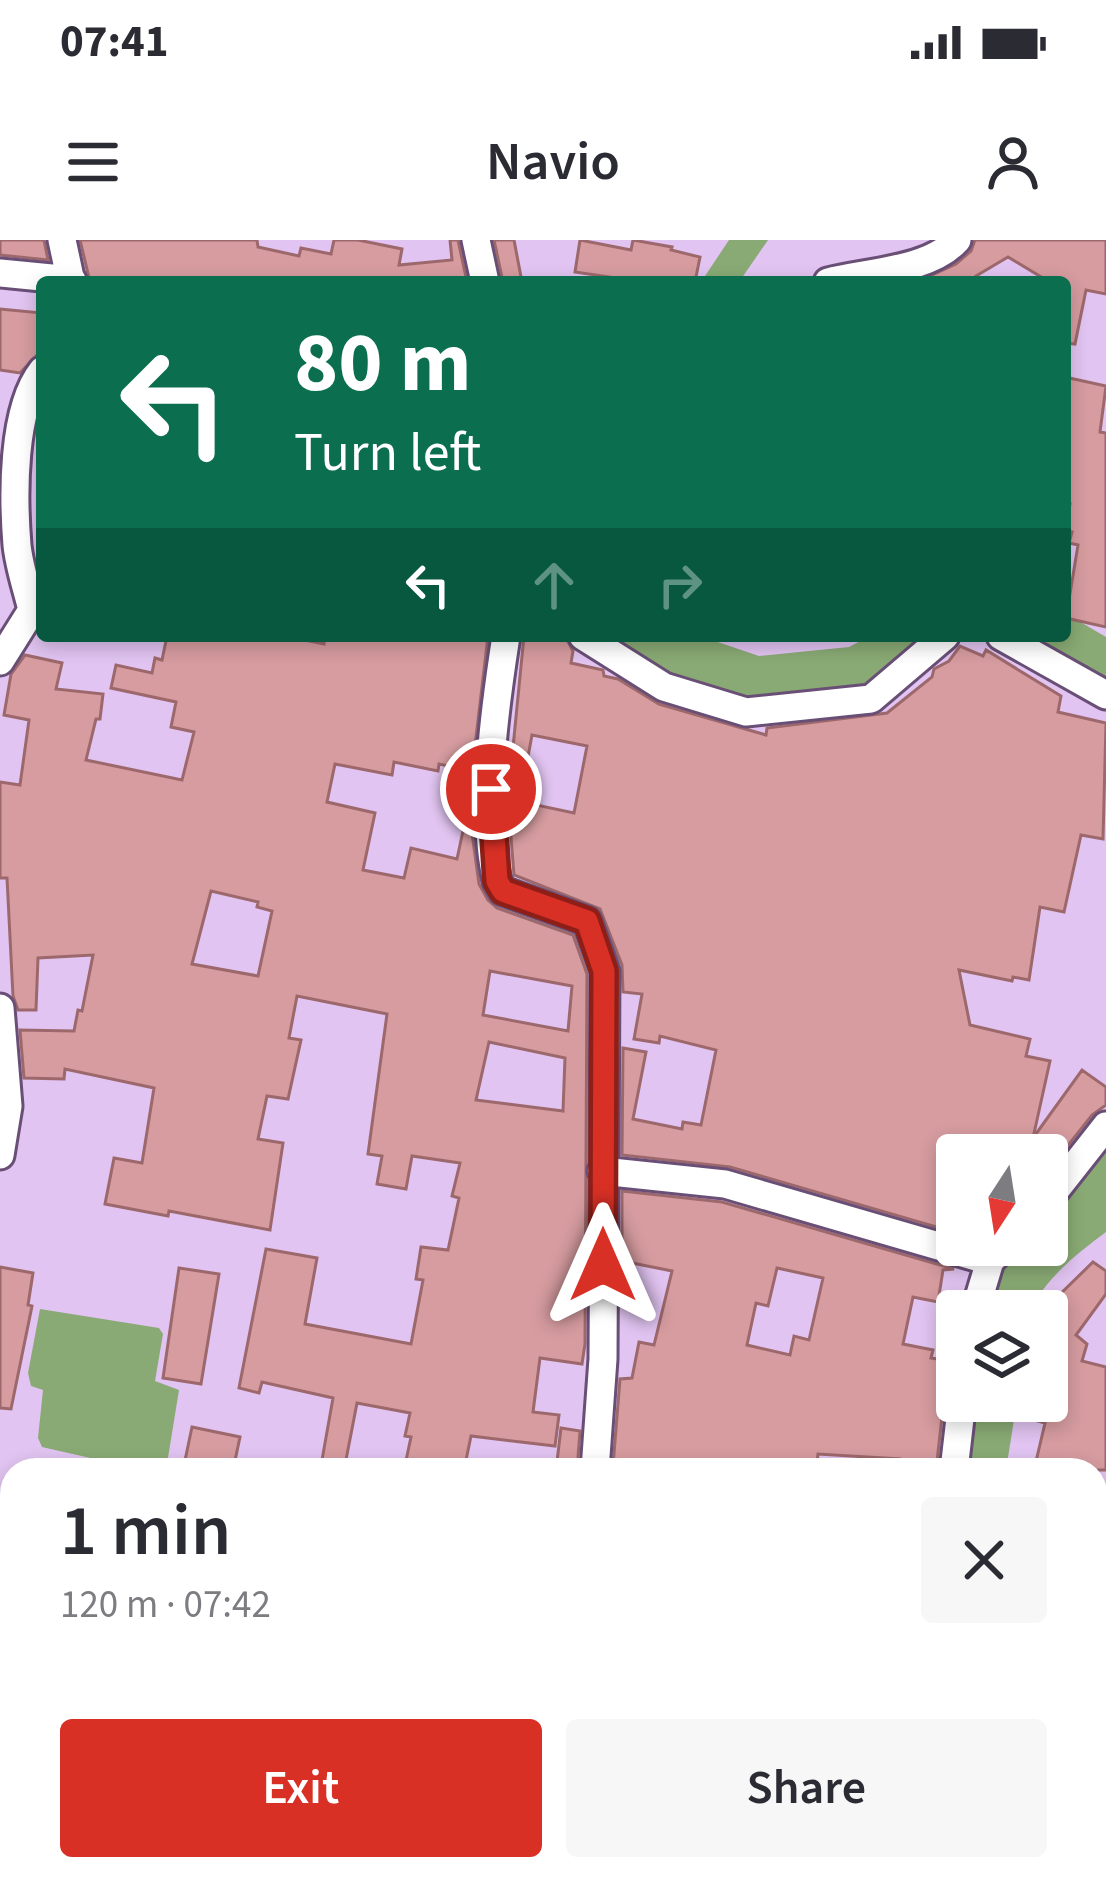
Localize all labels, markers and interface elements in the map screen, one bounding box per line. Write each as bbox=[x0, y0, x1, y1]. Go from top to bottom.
text: 07:41 bbox=[60, 10, 169, 74]
text: Navio bbox=[486, 124, 620, 201]
icon: menu bbox=[60, 129, 126, 195]
icon: person bbox=[980, 129, 1046, 195]
text: 80 m bbox=[294, 304, 472, 424]
icon: left bbox=[96, 324, 252, 480]
text: Turn left bbox=[294, 415, 481, 492]
icon: left bbox=[395, 552, 461, 618]
icon: ahead bbox=[521, 552, 587, 618]
icon: right bbox=[647, 552, 713, 618]
pin bbox=[440, 738, 542, 840]
icon: arrive bbox=[458, 756, 524, 822]
north arrow bbox=[936, 1134, 1068, 1266]
map controls bbox=[936, 1134, 1068, 1422]
position arrow bbox=[540, 1202, 666, 1328]
button: layers bbox=[936, 1290, 1068, 1422]
text: 1 min bbox=[60, 1480, 231, 1583]
button: close bbox=[921, 1497, 1047, 1623]
text: 120 m · 07:42 bbox=[60, 1577, 271, 1633]
button: Exit bbox=[60, 1719, 542, 1857]
button: Share bbox=[566, 1719, 1047, 1857]

